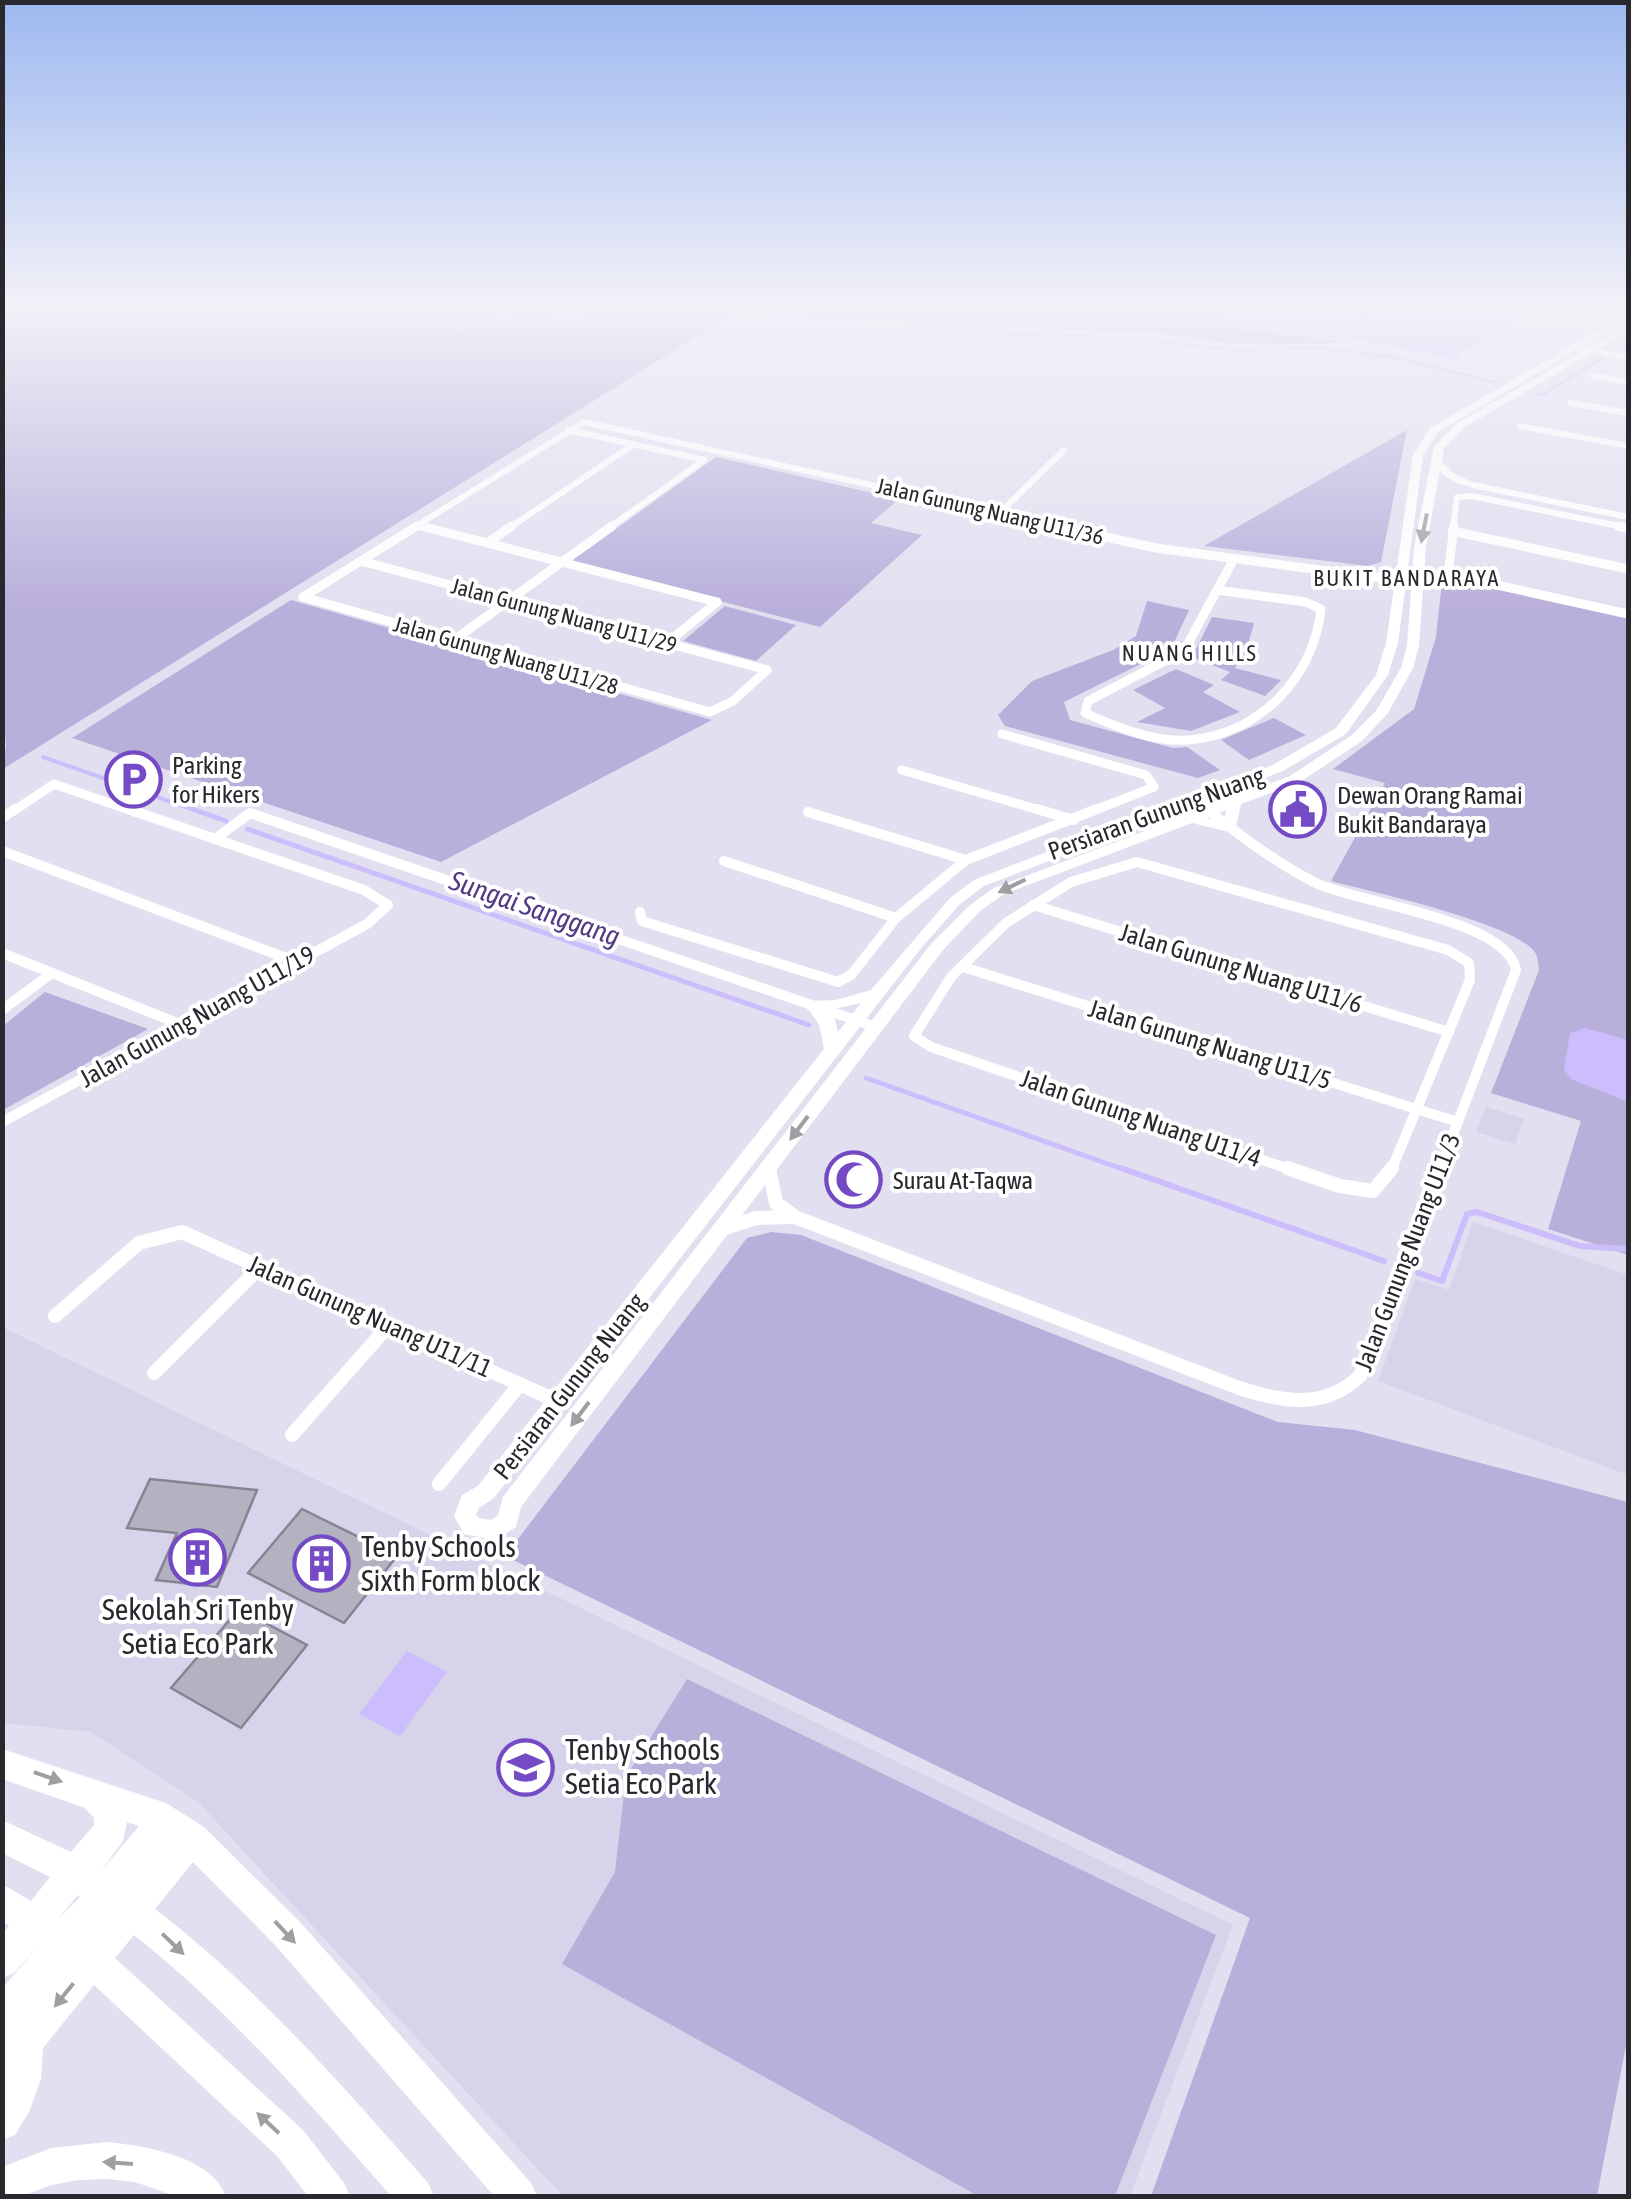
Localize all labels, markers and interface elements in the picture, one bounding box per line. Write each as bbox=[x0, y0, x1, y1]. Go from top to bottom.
street label: Jalan Gunung Nuang U11/36 bbox=[874, 472, 1106, 550]
one-way arrow bbox=[1416, 513, 1431, 545]
district label: BUKIT BANDARAYA bbox=[1313, 565, 1501, 591]
street label: Jalan Gunung Nuang U11/29 bbox=[448, 572, 680, 658]
street label: Jalan Gunung Nuang U11/28 bbox=[391, 610, 621, 700]
district label: NUANG HILLS bbox=[1122, 640, 1258, 666]
parking icon: Parking for Hikers bbox=[103, 749, 163, 809]
place label: Parking for Hikers bbox=[172, 751, 260, 808]
street label: Persiaran Gunung Nuang bbox=[1044, 761, 1268, 865]
public building icon: Dewan Orang Ramai Bukit Bandaraya bbox=[1268, 779, 1328, 839]
place label: Dewan Orang Ramai Bukit Bandaraya bbox=[1337, 781, 1523, 838]
water label: Sungai Sanggang bbox=[445, 864, 624, 952]
one-way arrow bbox=[997, 877, 1026, 894]
street label: Jalan Gunung Nuang U11/6 bbox=[1116, 918, 1366, 1018]
street label: Jalan Gunung Nuang U11/19 bbox=[75, 940, 319, 1092]
street label: Jalan Gunung Nuang U11/5 bbox=[1085, 994, 1335, 1094]
street label: Jalan Gunung Nuang U11/4 bbox=[1017, 1064, 1265, 1172]
one-way arrow bbox=[789, 1115, 810, 1141]
street label: Jalan Gunung Nuang U11/3 bbox=[1349, 1129, 1465, 1375]
mosque icon: Surau At-Taqwa bbox=[824, 1150, 884, 1210]
place label: Surau At-Taqwa bbox=[893, 1166, 1033, 1194]
street label: Jalan Gunung Nuang U11/11 bbox=[244, 1249, 496, 1383]
street label: Persiaran Gunung Nuang bbox=[488, 1287, 650, 1485]
one-way arrow bbox=[570, 1400, 591, 1426]
building icon: Sekolah Sri Tenby Setia Eco Park bbox=[168, 1527, 228, 1587]
place label: Tenby Schools Sixth Form block bbox=[361, 1529, 540, 1597]
building icon: Tenby Schools Sixth Form block bbox=[292, 1534, 352, 1594]
place label: Sekolah Sri Tenby Setia Eco Park bbox=[102, 1592, 294, 1660]
place label: Tenby Schools Setia Eco Park bbox=[565, 1732, 720, 1800]
school or university icon: Tenby Schools Setia Eco Park bbox=[496, 1737, 556, 1797]
one-way arrow bbox=[34, 1770, 64, 1785]
one-way arrow bbox=[273, 1920, 296, 1944]
one-way arrow bbox=[160, 1932, 184, 1955]
one-way arrow bbox=[54, 1982, 75, 2007]
one-way arrow bbox=[256, 2112, 280, 2135]
one-way arrow bbox=[102, 2154, 134, 2170]

